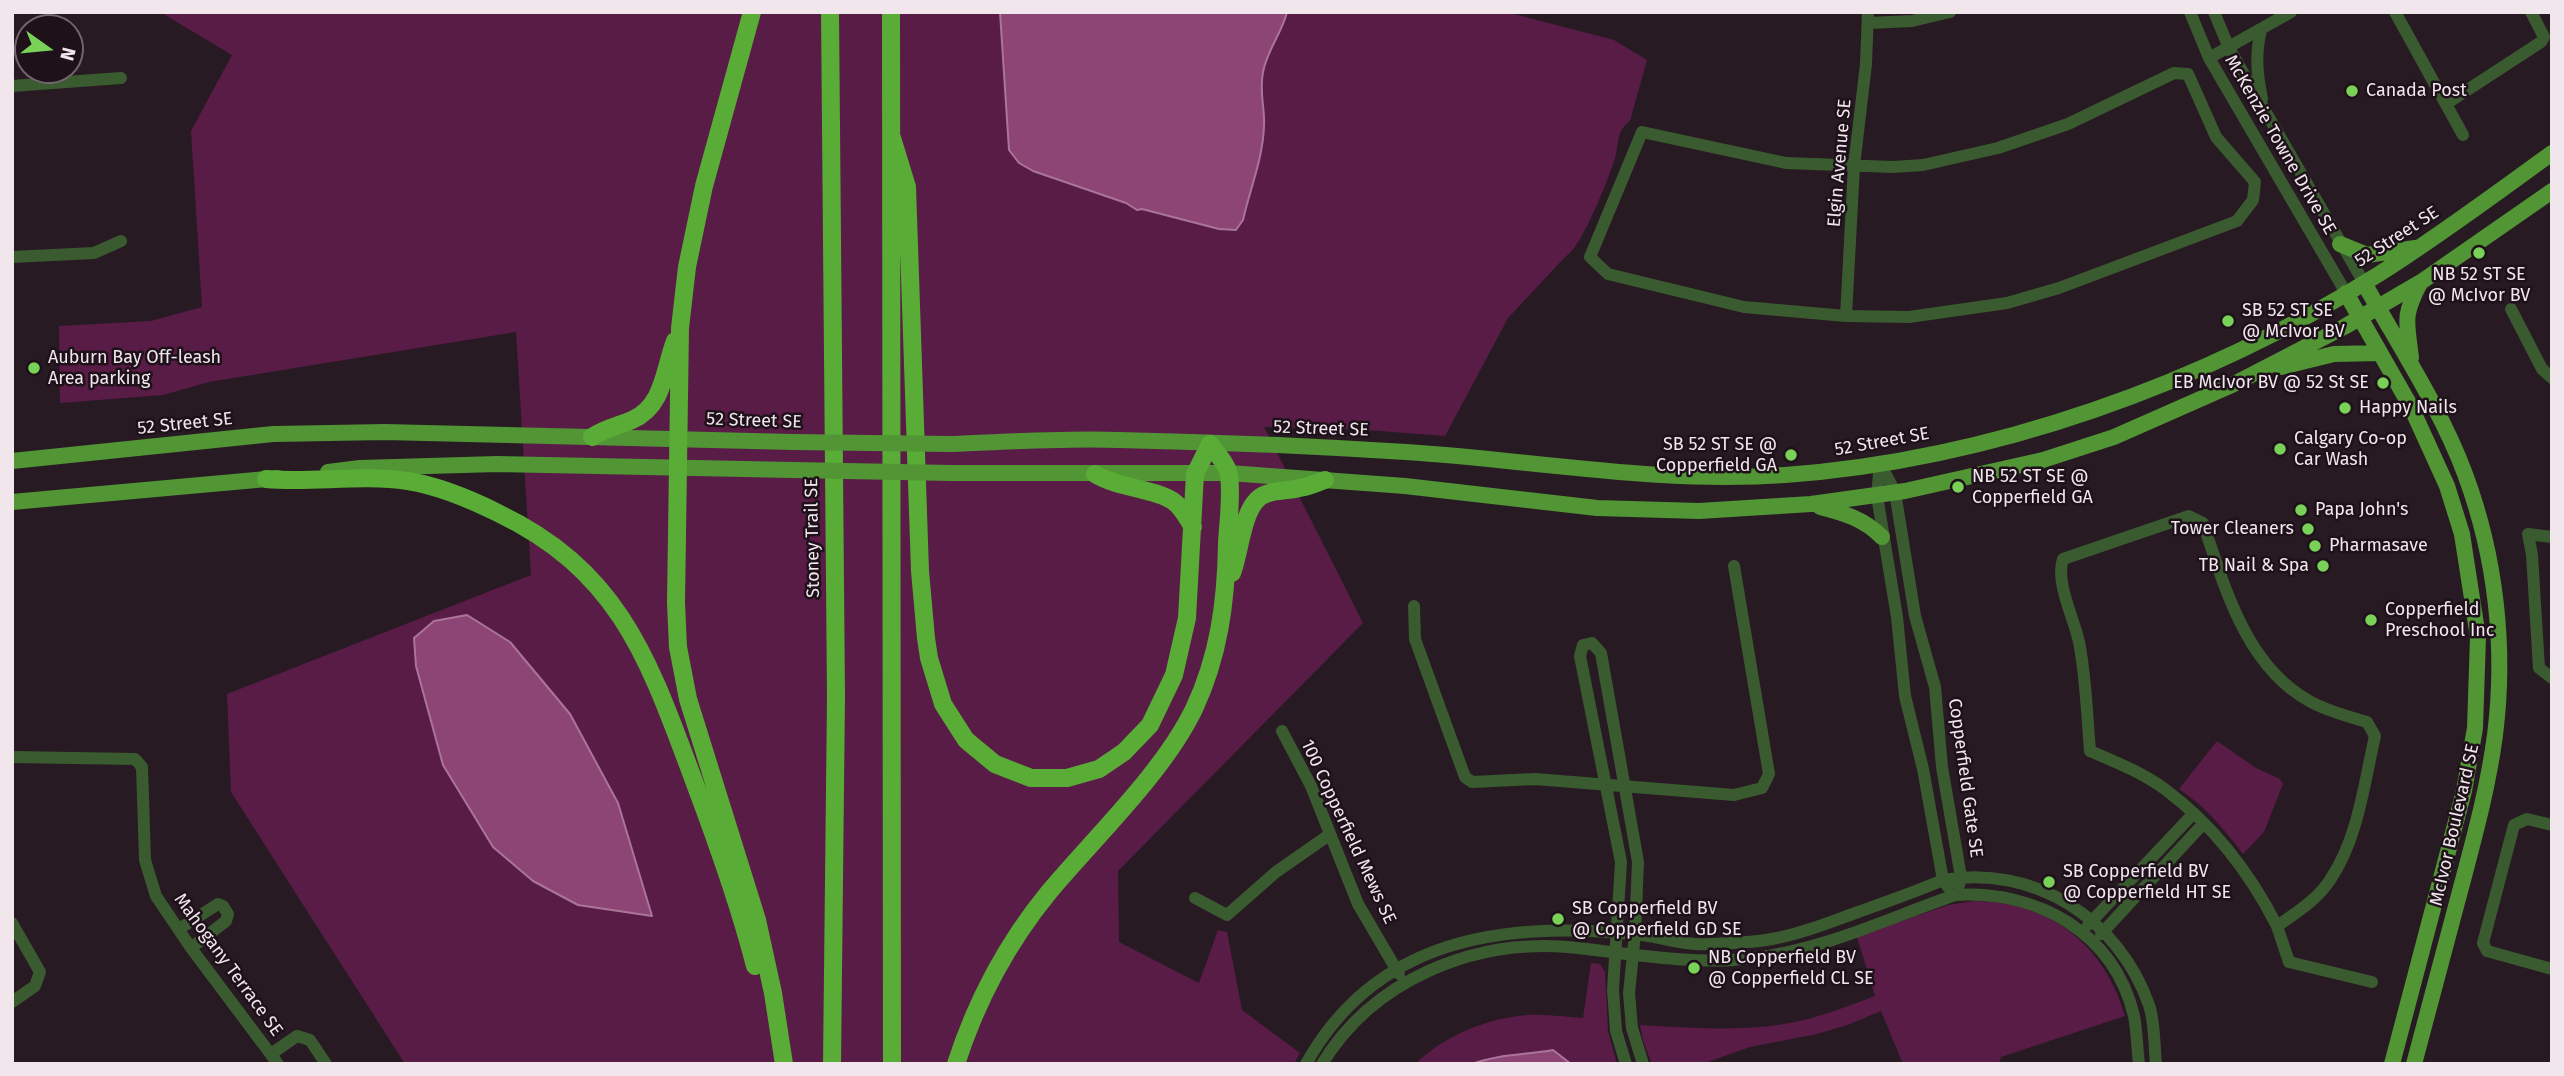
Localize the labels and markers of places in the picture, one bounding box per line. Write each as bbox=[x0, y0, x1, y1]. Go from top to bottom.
place label: Canada Post bbox=[2366, 80, 2467, 102]
marker: Canada Post bbox=[2344, 83, 2360, 99]
marker: NB 52 ST SE @ McIvor BV bbox=[2471, 245, 2487, 261]
place label: NB 52 ST SE @ McIvor BV bbox=[2428, 264, 2530, 306]
place label: SB 52 ST SE @ McIvor BV bbox=[2242, 300, 2345, 342]
marker: SB 52 ST SE @ McIvor BV bbox=[2220, 313, 2236, 329]
place label: Auburn Bay Off-leash Area parking bbox=[48, 347, 221, 390]
marker: Auburn Bay Off-leash Area parking bbox=[26, 360, 42, 376]
place label: EB McIvor BV @ 52 St SE bbox=[2173, 372, 2369, 394]
marker: EB McIvor BV @ 52 St SE bbox=[2375, 375, 2391, 391]
place label: Happy Nails bbox=[2359, 397, 2457, 419]
marker: Happy Nails bbox=[2337, 400, 2353, 416]
place label: Calgary Co-op Car Wash bbox=[2294, 428, 2407, 471]
place label: SB 52 ST SE @ Copperfield GA bbox=[1656, 434, 1777, 476]
marker: Calgary Co-op Car Wash bbox=[2272, 441, 2288, 457]
marker: SB 52 ST SE @ Copperfield GA bbox=[1783, 447, 1799, 463]
place label: NB 52 ST SE @ Copperfield GA bbox=[1972, 466, 2093, 508]
marker: NB 52 ST SE @ Copperfield GA bbox=[1950, 479, 1966, 495]
place label: Papa John's bbox=[2315, 499, 2408, 521]
marker: Papa John's bbox=[2293, 502, 2309, 518]
place label: Tower Cleaners bbox=[2171, 518, 2294, 540]
marker: Tower Cleaners bbox=[2300, 521, 2316, 537]
place label: Pharmasave bbox=[2329, 535, 2428, 557]
marker: Pharmasave bbox=[2307, 538, 2323, 554]
place label: TB Nail & Spa bbox=[2199, 555, 2309, 577]
marker: TB Nail & Spa bbox=[2315, 558, 2331, 574]
place label: Copperfield Preschool Inc bbox=[2385, 599, 2494, 642]
marker: Copperfield Preschool Inc bbox=[2363, 612, 2379, 628]
place label: SB Copperfield BV @ Copperfield HT SE bbox=[2063, 861, 2231, 903]
marker: SB Copperfield BV @ Copperfield HT SE bbox=[2041, 874, 2057, 890]
place label: SB Copperfield BV @ Copperfield GD SE bbox=[1572, 898, 1742, 940]
marker: SB Copperfield BV @ Copperfield GD SE bbox=[1550, 911, 1566, 927]
place label: NB Copperfield BV @ Copperfield CL SE bbox=[1708, 947, 1874, 990]
marker: NB Copperfield BV @ Copperfield CL SE bbox=[1686, 960, 1702, 976]

